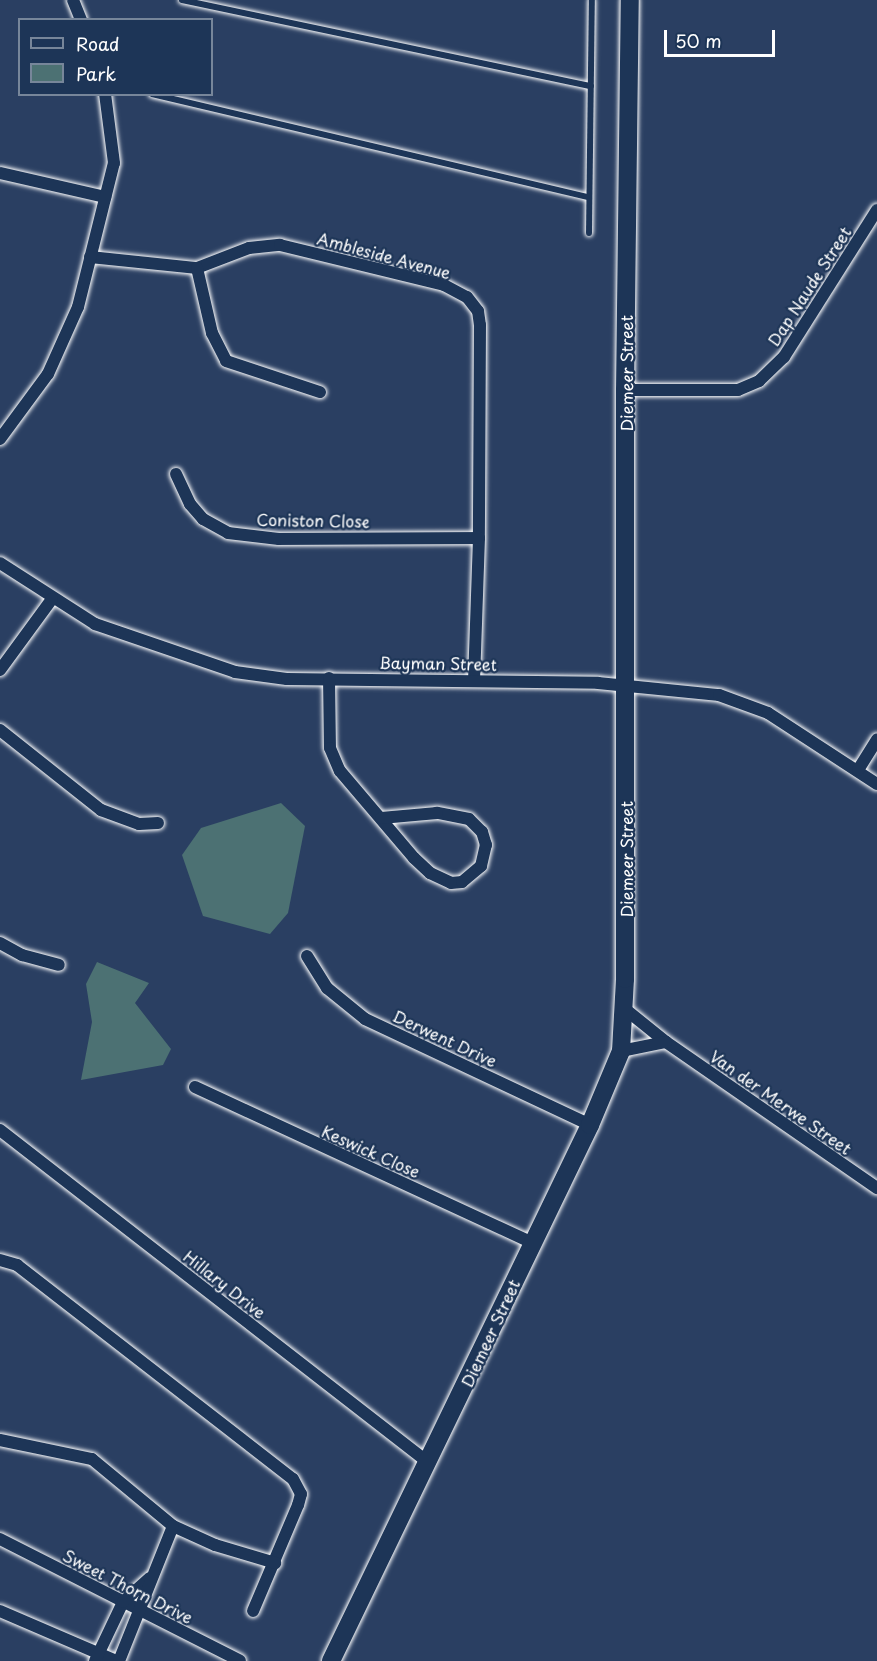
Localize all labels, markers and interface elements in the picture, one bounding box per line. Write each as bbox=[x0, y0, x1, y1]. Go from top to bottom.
legend bbox=[18, 18, 213, 96]
scale bar bbox=[667, 18, 778, 56]
text: 50 m bbox=[675, 27, 722, 54]
text: Road bbox=[76, 30, 120, 57]
text: Park bbox=[76, 60, 116, 87]
street label: Dap Naude Street bbox=[763, 222, 855, 350]
street label: Ambleside Avenue bbox=[315, 228, 453, 282]
street label: Diemeer Street bbox=[616, 314, 636, 432]
street label: Coniston Close bbox=[256, 509, 370, 531]
street label: Bayman Street bbox=[379, 652, 497, 674]
street label: Diemeer Street bbox=[616, 800, 636, 918]
street label: Derwent Drive bbox=[390, 1006, 500, 1070]
street label: Van der Merwe Street bbox=[706, 1046, 856, 1158]
street label: Keswick Close bbox=[318, 1120, 424, 1182]
street label: Hillary Drive bbox=[181, 1246, 269, 1322]
street label: Diemeer Street bbox=[456, 1276, 524, 1390]
street label: Sweet Thorn Drive bbox=[59, 1545, 197, 1627]

